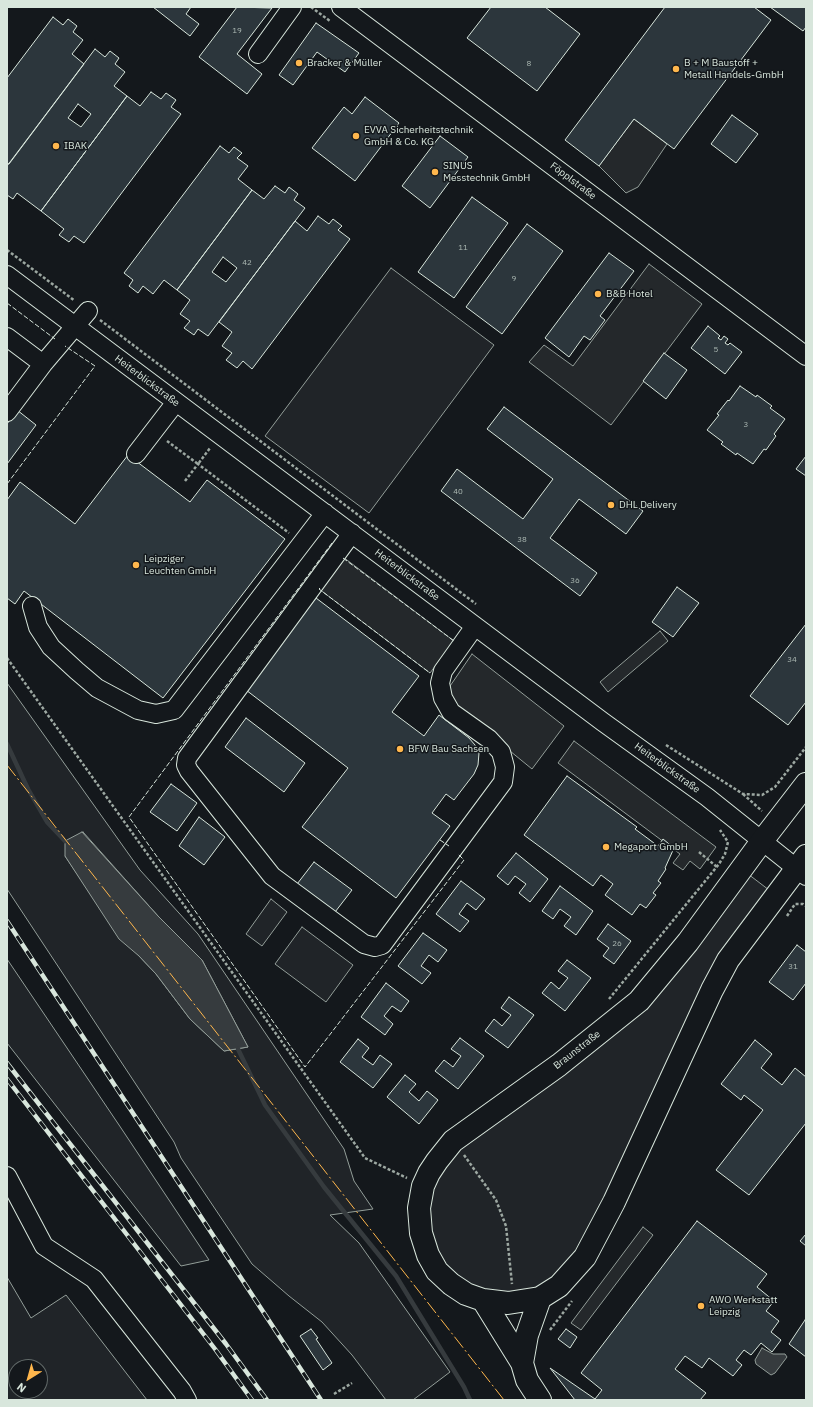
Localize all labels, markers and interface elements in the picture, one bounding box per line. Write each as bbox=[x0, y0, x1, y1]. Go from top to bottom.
house number: 19 bbox=[232, 26, 242, 36]
place label: Bracker & Müller bbox=[307, 57, 382, 69]
place label: B + M Baustoff + Metall Handels-GmbH bbox=[684, 57, 784, 80]
marker: Bracker & Müller bbox=[294, 58, 304, 68]
house number: 8 bbox=[527, 59, 531, 69]
marker: B + M Baustoff + Metall Handels-GmbH bbox=[671, 64, 681, 74]
place label: EVVA Sicherheitstechnik GmbH & Co. KG bbox=[364, 124, 474, 148]
marker: EVVA Sicherheitstechnik GmbH & Co. KG bbox=[351, 131, 361, 141]
place label: IBAK bbox=[64, 140, 87, 152]
marker: IBAK bbox=[51, 141, 61, 151]
place label: SINUS Messtechnik GmbH bbox=[443, 160, 530, 184]
street label: Föpplstraße bbox=[548, 160, 598, 202]
marker: SINUS Messtechnik GmbH bbox=[430, 167, 440, 177]
house number: 11 bbox=[458, 243, 468, 253]
house number: 42 bbox=[242, 258, 252, 268]
house number: 9 bbox=[512, 274, 516, 284]
place label: B&B Hotel bbox=[606, 288, 653, 300]
marker: B&B Hotel bbox=[593, 289, 603, 299]
house number: 5 bbox=[714, 345, 718, 355]
street label: Heiterblickstraße bbox=[112, 353, 182, 409]
house number: 3 bbox=[744, 420, 748, 430]
house number: 40 bbox=[453, 487, 463, 497]
place label: DHL Delivery bbox=[619, 499, 677, 511]
marker: DHL Delivery bbox=[606, 500, 616, 510]
house number: 38 bbox=[517, 535, 527, 545]
street label: Heiterblickstraße bbox=[372, 547, 442, 603]
place label: Leipziger Leuchten GmbH bbox=[144, 553, 216, 576]
marker: Leipziger Leuchten GmbH bbox=[131, 560, 141, 570]
house number: 36 bbox=[570, 576, 580, 586]
house number: 34 bbox=[787, 655, 797, 665]
street label: Heiterblickstraße bbox=[632, 740, 702, 796]
place label: BFW Bau Sachsen bbox=[408, 743, 489, 755]
marker: BFW Bau Sachsen bbox=[395, 744, 405, 754]
place label: Megaport GmbH bbox=[614, 841, 688, 853]
marker: Megaport GmbH bbox=[601, 842, 611, 852]
house number: 26 bbox=[612, 939, 622, 949]
house number: 31 bbox=[788, 962, 798, 972]
street label: Braunstraße bbox=[551, 1028, 603, 1072]
place label: AWO Werkstatt Leipzig bbox=[709, 1294, 777, 1318]
marker: AWO Werkstatt Leipzig bbox=[696, 1301, 706, 1311]
north arrow bbox=[8, 1359, 48, 1399]
text: N bbox=[14, 1380, 29, 1396]

